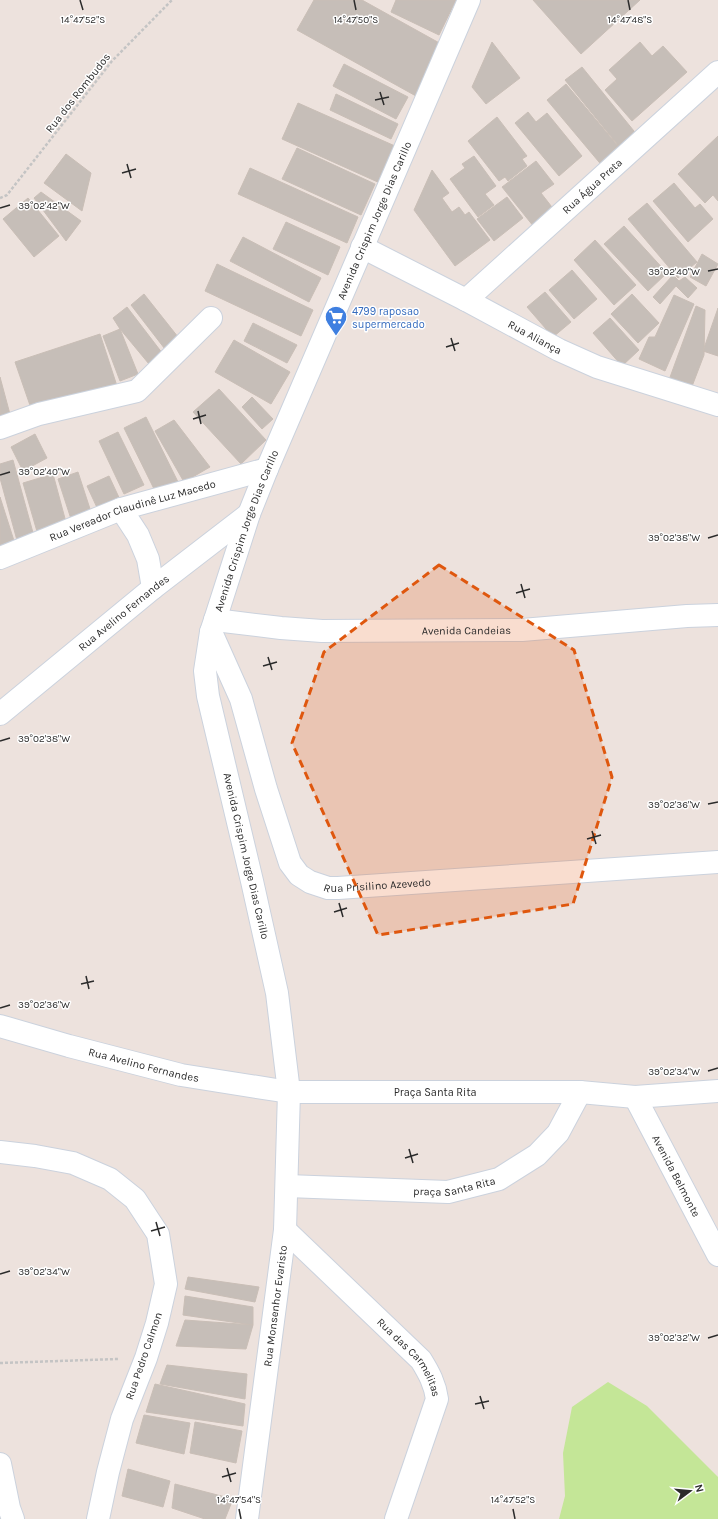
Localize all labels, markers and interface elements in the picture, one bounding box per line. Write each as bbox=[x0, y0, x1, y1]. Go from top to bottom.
text: 14°47'52"S bbox=[61, 14, 105, 26]
text: 14°47'50"S bbox=[334, 14, 378, 26]
text: 14°47'48"S bbox=[608, 14, 652, 26]
street label: Rua dos Rombudos bbox=[43, 50, 113, 135]
street label: Avenida Crispim Jorge Dias Carillo bbox=[334, 139, 414, 301]
street label: Rua Água Preta bbox=[560, 156, 625, 216]
text: 39°02'42"W bbox=[18, 200, 70, 212]
text: 39°02'40"W bbox=[648, 266, 700, 278]
supermarket icon: 4799 raposao supermercado bbox=[323, 304, 349, 337]
place label: 4799 raposao supermercado bbox=[352, 305, 425, 331]
street label: Rua Aliança bbox=[506, 317, 564, 357]
street label: Avenida Crispim Jorge Dias Carillo bbox=[212, 448, 281, 613]
text: 39°02'40"W bbox=[18, 466, 70, 478]
street label: Rua Vereador Claudinê Luz Macedo bbox=[47, 477, 217, 544]
text: 39°02'38"W bbox=[648, 532, 700, 544]
street label: Rua Avelino Fernandes bbox=[76, 571, 172, 653]
street label: Avenida Candeias bbox=[422, 624, 511, 637]
text: 39°02'38"W bbox=[18, 733, 70, 745]
street label: Avenida Crispim Jorge Dias Carillo bbox=[220, 771, 272, 941]
text: 39°02'36"W bbox=[648, 799, 700, 811]
street label: Rua Prisilino Azevedo bbox=[322, 875, 431, 895]
text: 39°02'36"W bbox=[18, 999, 70, 1011]
street label: Rua Avelino Fernandes bbox=[87, 1045, 200, 1084]
text: 39°02'34"W bbox=[648, 1066, 700, 1078]
street label: Praça Santa Rita bbox=[394, 1086, 477, 1099]
street label: Avenida Belmonte bbox=[650, 1133, 703, 1219]
street label: praça Santa Rita bbox=[413, 1174, 497, 1199]
street label: Rua Monsenhor Evaristo bbox=[261, 1244, 289, 1367]
text: 39°02'34"W bbox=[18, 1266, 70, 1278]
street label: Rua Pedro Calmon bbox=[123, 1311, 165, 1401]
street label: Rua das Carmelitas bbox=[374, 1315, 443, 1398]
text: 39°02'32"W bbox=[648, 1332, 700, 1344]
north arrow bbox=[670, 1471, 710, 1511]
text: N bbox=[692, 1483, 706, 1494]
text: 14°47'54"S bbox=[217, 1494, 261, 1506]
text: 14°47'52"S bbox=[491, 1494, 535, 1506]

